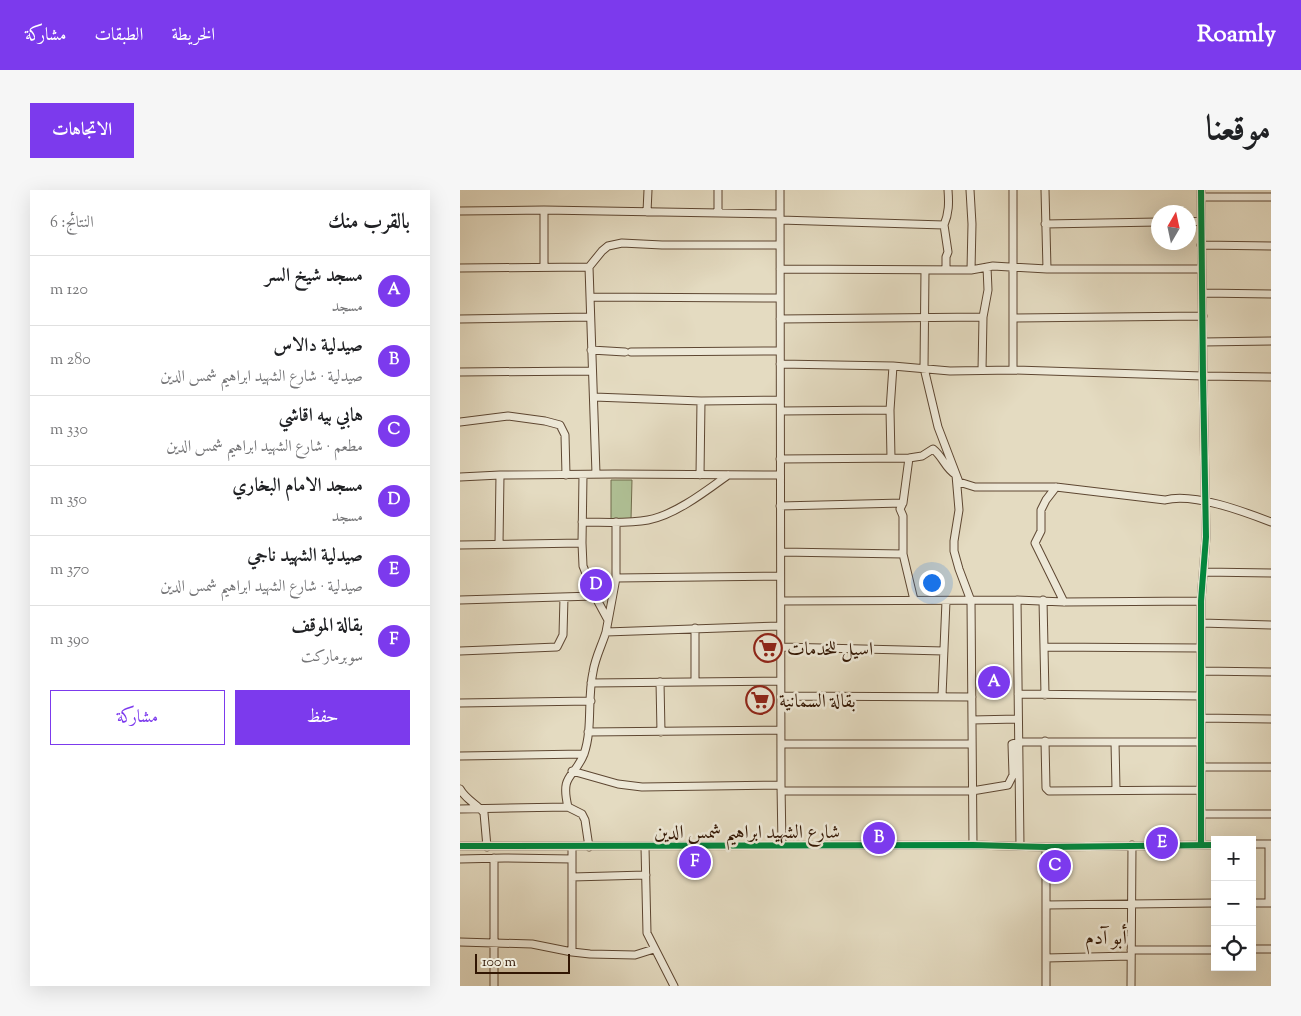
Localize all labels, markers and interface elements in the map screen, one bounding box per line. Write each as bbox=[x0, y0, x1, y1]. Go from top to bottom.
text: Roamly bbox=[1197, 18, 1276, 52]
text: مشاركة bbox=[25, 23, 66, 49]
text: الطبقات bbox=[94, 23, 143, 49]
text: الخريطة bbox=[171, 23, 215, 49]
button: الاتجاهات bbox=[30, 103, 134, 158]
text: موقعنا bbox=[1206, 105, 1271, 156]
north arrow bbox=[1151, 205, 1196, 250]
text: بالقرب منك bbox=[328, 208, 410, 238]
text: النتائج: 6 bbox=[50, 212, 94, 235]
text: مسجد شيخ السر bbox=[265, 263, 363, 290]
text: 120 m bbox=[50, 279, 88, 302]
text: A bbox=[388, 279, 401, 302]
text: مسجد bbox=[332, 296, 363, 319]
text: صيدلية دالاس bbox=[273, 333, 363, 360]
text: 280 m bbox=[50, 349, 91, 372]
text: B bbox=[389, 349, 399, 372]
text: صيدلية · شارع الشهيد ابراهيم شمس الدين bbox=[160, 366, 363, 389]
text: هابي بيه اقاشي bbox=[278, 403, 363, 430]
text: 330 m bbox=[50, 419, 88, 442]
text: C bbox=[388, 419, 400, 442]
text: مطعم · شارع الشهيد ابراهيم شمس الدين bbox=[166, 436, 363, 459]
text: مسجد الامام البخاري bbox=[232, 473, 363, 500]
text: 350 m bbox=[50, 489, 87, 512]
text: D bbox=[388, 489, 400, 512]
text: مسجد bbox=[332, 506, 363, 529]
text: صيدلية الشهيد ناجي bbox=[247, 543, 363, 570]
text: 370 m bbox=[50, 559, 89, 582]
text: E bbox=[389, 559, 399, 582]
pin: D bbox=[580, 566, 612, 604]
your location bbox=[919, 570, 945, 596]
text: صيدلية · شارع الشهيد ابراهيم شمس الدين bbox=[160, 576, 363, 599]
text: بقالة الموقف bbox=[291, 613, 363, 640]
text: 390 m bbox=[50, 629, 89, 652]
text: F bbox=[390, 629, 398, 652]
supermarket icon: اسيل للخدمات bbox=[753, 633, 783, 663]
place label: اسيل للخدمات bbox=[787, 637, 873, 664]
text: سوبرماركت bbox=[301, 646, 363, 669]
pin: A bbox=[978, 663, 1010, 701]
supermarket icon: بقالة السمانية bbox=[745, 685, 775, 715]
place label: بقالة السمانية bbox=[779, 689, 856, 716]
button: مشاركة bbox=[50, 690, 225, 745]
button: حفظ bbox=[235, 690, 410, 745]
pin: B bbox=[863, 819, 895, 857]
street label: شارع الشهيد ابراهيم شمس الدين bbox=[654, 820, 840, 851]
pin: E bbox=[1146, 824, 1178, 862]
map controls bbox=[1211, 836, 1256, 971]
button: + bbox=[1211, 836, 1256, 881]
pin: F bbox=[679, 843, 711, 881]
pin: C bbox=[1039, 847, 1071, 885]
button: − bbox=[1211, 881, 1256, 926]
district label: أبو آدم bbox=[1085, 923, 1127, 955]
button: locate bbox=[1211, 926, 1256, 971]
scale bar bbox=[475, 951, 570, 974]
text: 100 m bbox=[482, 953, 516, 973]

